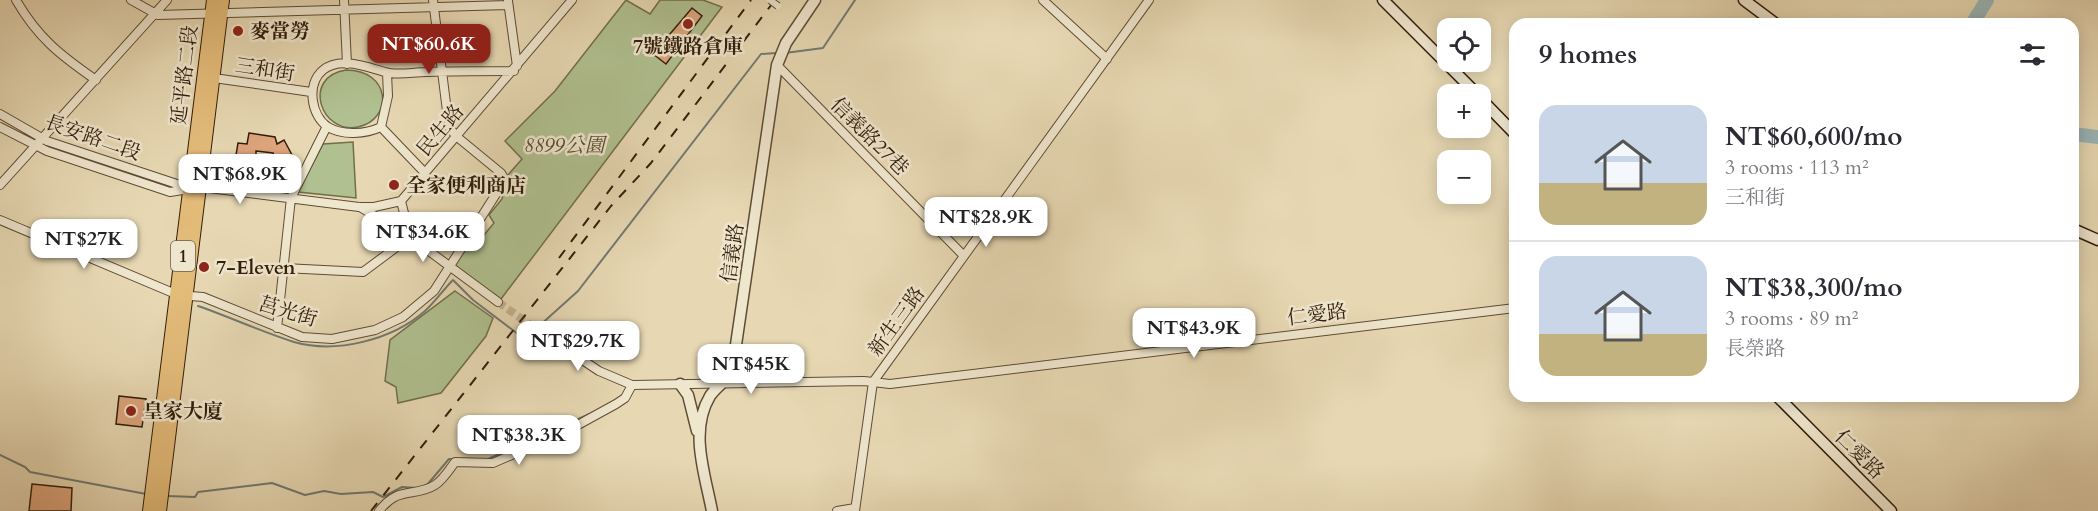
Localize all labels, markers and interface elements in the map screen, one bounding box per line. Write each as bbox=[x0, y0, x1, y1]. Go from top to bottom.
marker: 7號鐵路倉庫 bbox=[681, 17, 695, 31]
place label: 麥當勞 bbox=[250, 18, 310, 45]
map controls bbox=[1437, 18, 1491, 204]
button: locate bbox=[1437, 18, 1491, 72]
street label: 延平路二段 bbox=[165, 24, 204, 126]
marker: 麥當勞 bbox=[231, 24, 245, 38]
pin: NT$60.6K bbox=[367, 24, 491, 75]
text: NT$60.6K bbox=[382, 30, 477, 57]
place label: 7號鐵路倉庫 bbox=[633, 33, 743, 60]
text: 9 homes bbox=[1539, 37, 1637, 72]
icon: filters bbox=[2016, 38, 2049, 71]
street label: 三和街 bbox=[233, 51, 297, 88]
button: + bbox=[1437, 84, 1491, 138]
street label: 信義路27巷 bbox=[825, 91, 915, 181]
street label: 民生路 bbox=[411, 99, 470, 162]
street label: 長安路二段 bbox=[41, 108, 145, 167]
text: NT$60,600/mo bbox=[1725, 119, 1902, 154]
icon: home bbox=[1587, 129, 1659, 201]
park label: 8899公園 bbox=[524, 132, 607, 159]
button: − bbox=[1437, 150, 1491, 204]
pin: NT$68.9K bbox=[178, 154, 302, 205]
text: 3 rooms · 113 m² bbox=[1725, 154, 1869, 181]
text: NT$68.9K bbox=[193, 160, 288, 187]
place label: 全家便利商店 bbox=[406, 172, 526, 199]
marker: 全家便利商店 bbox=[387, 178, 401, 192]
text: 三和街 bbox=[1725, 184, 1785, 211]
pin: NT$28.9K bbox=[924, 197, 1048, 248]
text: NT$28.9K bbox=[939, 203, 1034, 230]
pin: NT$34.6K bbox=[361, 212, 485, 263]
text: NT$34.6K bbox=[376, 218, 471, 245]
pin: NT$27K bbox=[35, 219, 133, 270]
street label: 信義路 bbox=[715, 221, 750, 285]
text: NT$27K bbox=[45, 225, 123, 252]
road number: 1 bbox=[171, 241, 195, 271]
place label: 7-Eleven bbox=[216, 254, 296, 281]
marker: 7-Eleven bbox=[197, 260, 211, 274]
text: NT$38,300/mo bbox=[1725, 270, 1902, 305]
icon: home bbox=[1587, 280, 1659, 352]
street label: 新生三路 bbox=[862, 281, 931, 362]
street label: 莒光街 bbox=[255, 290, 320, 333]
street label: 仁愛路 bbox=[1286, 297, 1348, 332]
text: 3 rooms · 89 m² bbox=[1725, 305, 1858, 332]
pin: NT$43.9K bbox=[1132, 308, 1256, 359]
text: NT$43.9K bbox=[1147, 314, 1242, 341]
pin: NT$29.7K bbox=[516, 321, 640, 372]
text: NT$29.7K bbox=[531, 327, 626, 354]
text: 長榮路 bbox=[1725, 335, 1785, 362]
pin: NT$45K bbox=[702, 344, 800, 395]
text: NT$45K bbox=[712, 350, 790, 377]
place label: 皇家大廈 bbox=[143, 398, 223, 425]
marker: 皇家大廈 bbox=[124, 404, 138, 418]
pin: NT$38.3K bbox=[457, 415, 581, 466]
text: NT$38.3K bbox=[472, 421, 567, 448]
street label: 仁愛路 bbox=[1829, 424, 1890, 485]

